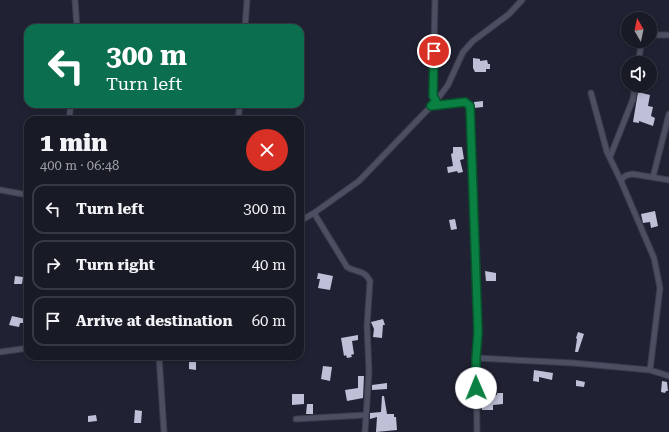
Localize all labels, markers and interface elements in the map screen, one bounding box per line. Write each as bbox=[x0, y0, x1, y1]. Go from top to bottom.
north arrow bbox=[621, 12, 657, 48]
map controls bbox=[621, 12, 657, 92]
pin bbox=[417, 34, 451, 68]
text: 300 m bbox=[106, 39, 187, 72]
icon: left bbox=[40, 40, 92, 92]
icon: arrive bbox=[423, 40, 445, 62]
button: sound bbox=[621, 56, 657, 92]
text: Turn left bbox=[106, 73, 182, 94]
text: 1 min bbox=[40, 129, 107, 157]
button: close bbox=[246, 129, 288, 171]
text: 400 m · 06:48 bbox=[40, 158, 119, 173]
icon: left bbox=[42, 198, 64, 220]
text: Turn left bbox=[76, 200, 144, 218]
text: 300 m bbox=[243, 200, 286, 218]
icon: right bbox=[42, 254, 64, 276]
text: Turn right bbox=[76, 256, 155, 274]
text: 40 m bbox=[252, 256, 286, 274]
icon: arrive bbox=[42, 310, 64, 332]
text: Arrive at destination bbox=[76, 312, 232, 330]
text: 60 m bbox=[252, 312, 286, 330]
position arrow bbox=[455, 367, 497, 409]

